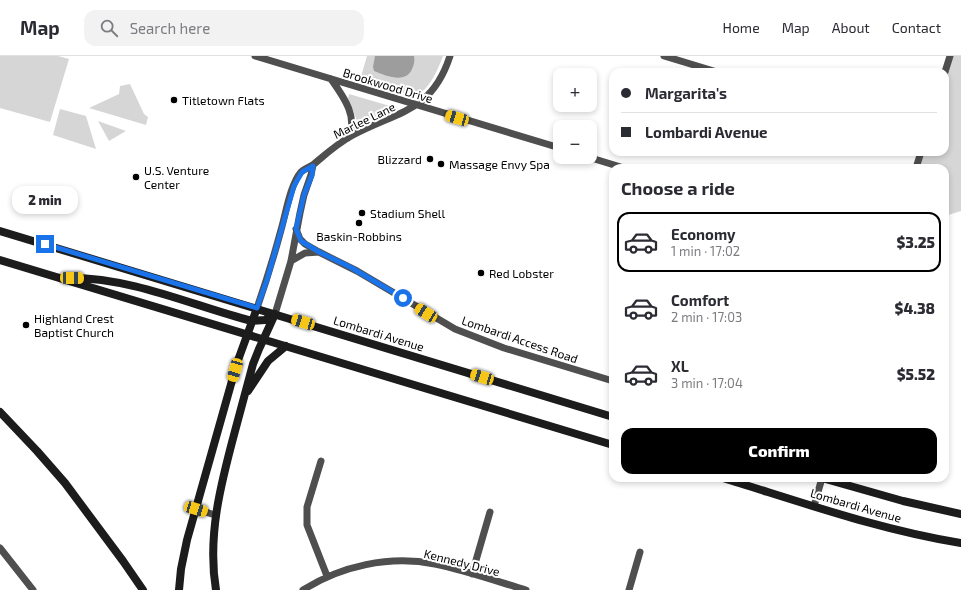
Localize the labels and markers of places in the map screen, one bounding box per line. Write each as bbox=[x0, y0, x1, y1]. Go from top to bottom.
place label: Titletown Flats bbox=[182, 93, 265, 107]
marker: Titletown Flats bbox=[169, 95, 179, 105]
place label: Blizzard bbox=[378, 152, 422, 166]
marker: Blizzard bbox=[425, 154, 435, 164]
place label: Massage Envy Spa bbox=[449, 157, 550, 171]
marker: Massage Envy Spa bbox=[436, 159, 446, 169]
place label: U.S. Venture Center bbox=[144, 163, 209, 191]
marker: U.S. Venture Center bbox=[131, 172, 141, 182]
place label: Stadium Shell bbox=[370, 206, 445, 220]
marker: Stadium Shell bbox=[357, 208, 367, 218]
marker: Baskin-Robbins bbox=[354, 218, 364, 228]
place label: Baskin-Robbins bbox=[316, 229, 402, 243]
place label: Red Lobster bbox=[489, 266, 554, 280]
marker: Red Lobster bbox=[476, 268, 486, 278]
place label: Highland Crest Baptist Church bbox=[34, 311, 114, 339]
marker: Highland Crest Baptist Church bbox=[21, 320, 31, 330]

